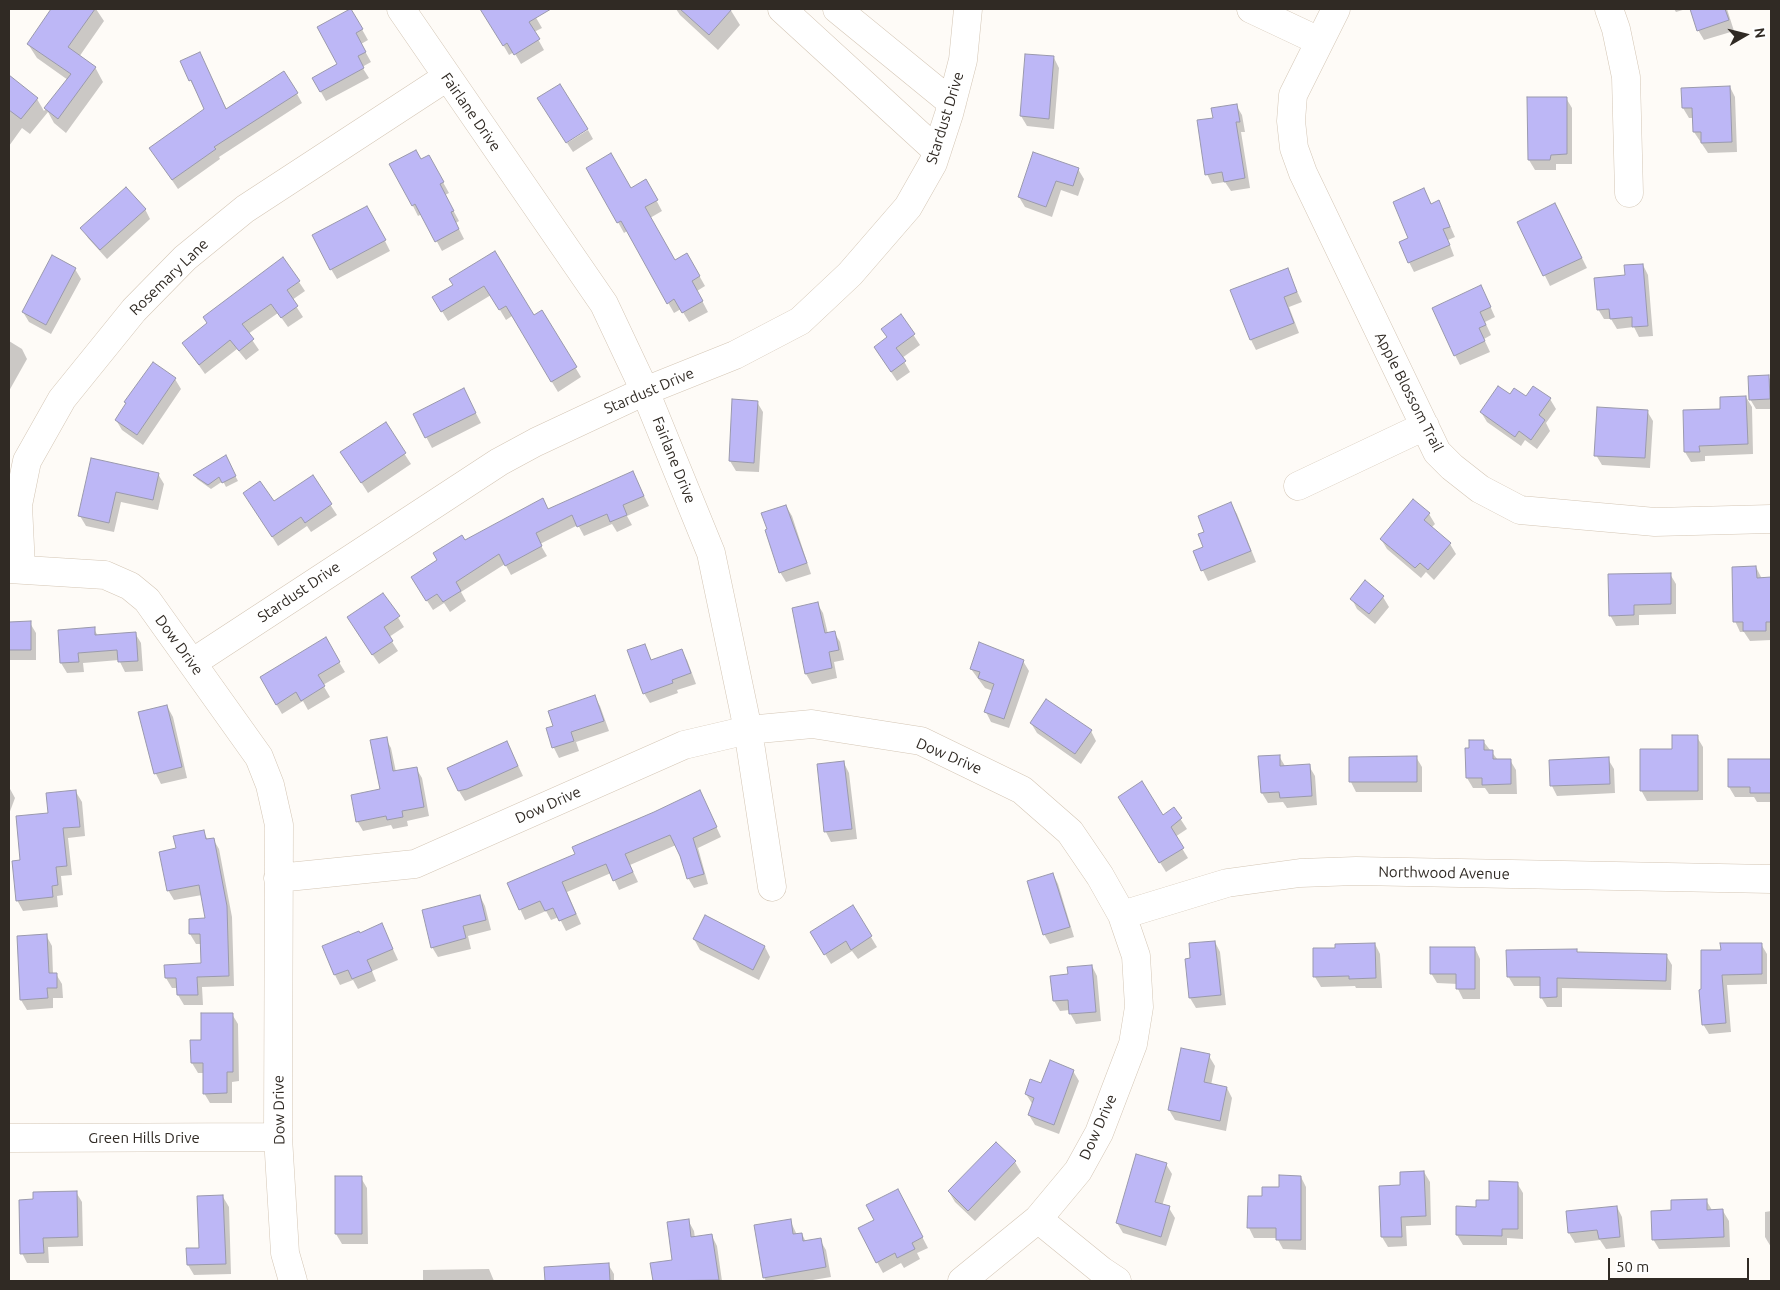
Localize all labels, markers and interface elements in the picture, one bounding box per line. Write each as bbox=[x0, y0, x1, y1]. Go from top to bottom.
north arrow bbox=[1720, 10, 1770, 60]
text: N bbox=[1751, 27, 1769, 39]
street label: Fairlane Drive bbox=[437, 69, 505, 155]
street label: Stardust Drive bbox=[922, 70, 968, 166]
street label: Rosemary Lane bbox=[126, 235, 212, 319]
street label: Apple Blossom Trail bbox=[1371, 329, 1447, 455]
street label: Stardust Drive bbox=[601, 364, 697, 418]
street label: Fairlane Drive bbox=[648, 414, 700, 506]
street label: Stardust Drive bbox=[254, 558, 344, 626]
street label: Dow Drive bbox=[151, 611, 207, 679]
street label: Dow Drive bbox=[913, 734, 985, 778]
street label: Dow Drive bbox=[512, 783, 584, 827]
street label: Northwood Avenue bbox=[1378, 863, 1510, 883]
street label: Dow Drive bbox=[269, 1075, 289, 1145]
street label: Dow Drive bbox=[1076, 1091, 1120, 1163]
street label: Green Hills Drive bbox=[88, 1129, 200, 1147]
scale bar bbox=[1610, 1248, 1751, 1280]
text: 50 m bbox=[1616, 1258, 1649, 1275]

